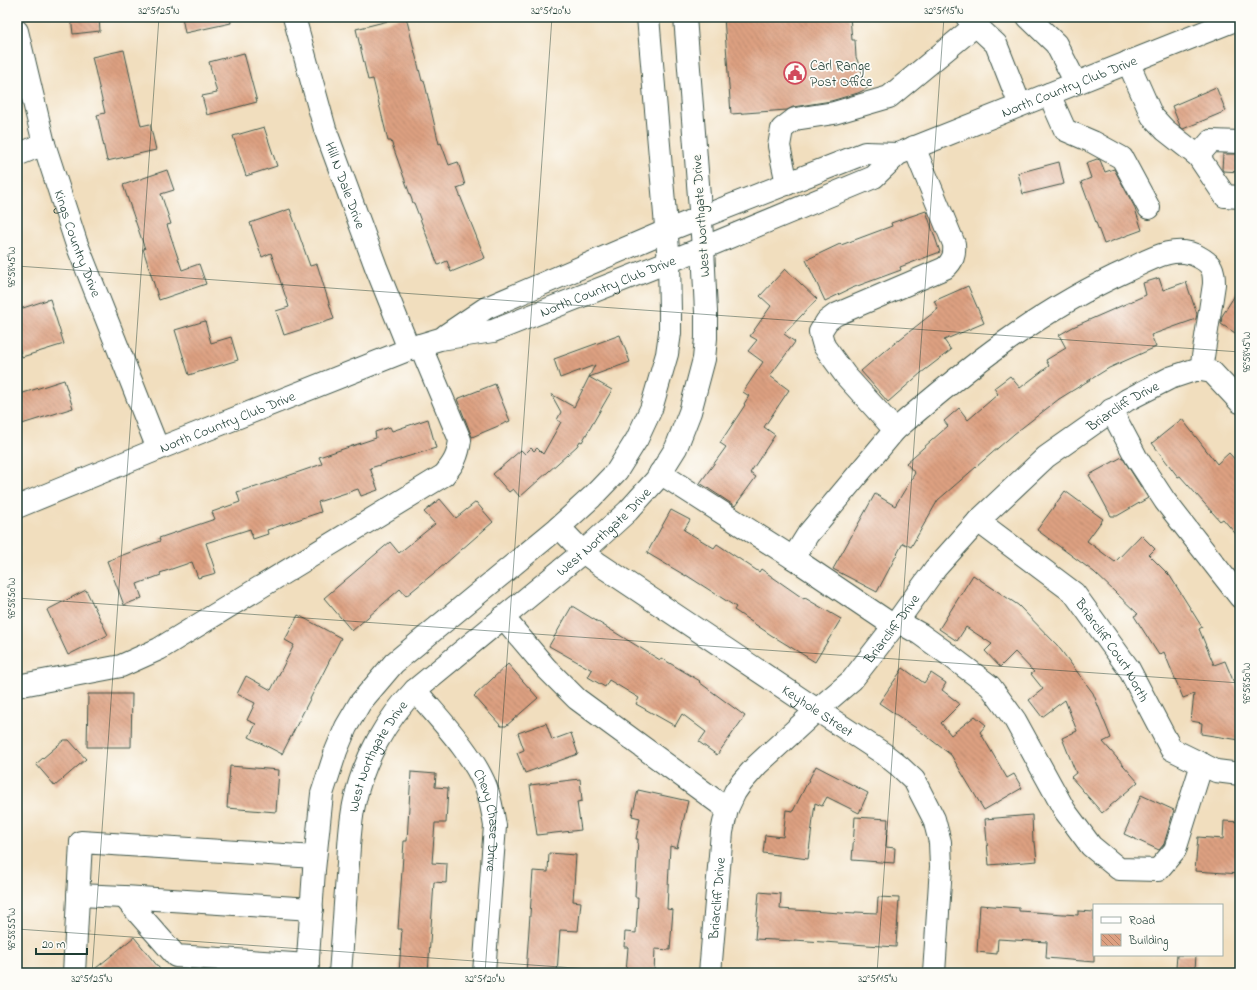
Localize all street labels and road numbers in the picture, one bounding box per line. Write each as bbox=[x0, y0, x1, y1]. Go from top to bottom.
street label: North Country Club Drive bbox=[999, 51, 1141, 124]
street label: Hill N Dale Drive bbox=[319, 139, 370, 233]
street label: West Northgate Drive bbox=[687, 153, 717, 278]
street label: Kings Country Drive bbox=[48, 187, 106, 301]
street label: North Country Club Drive bbox=[537, 251, 680, 323]
street label: Briarcliff Drive bbox=[1082, 376, 1164, 438]
street label: North Country Club Drive bbox=[157, 386, 299, 459]
street label: West Northgate Drive bbox=[552, 483, 657, 582]
street label: Briarcliff Drive bbox=[859, 590, 926, 669]
street label: Briarcliff Court North bbox=[1069, 594, 1154, 706]
street label: Keyhole Street bbox=[777, 680, 857, 743]
street label: West Northgate Drive bbox=[344, 696, 414, 814]
street label: Chevy Chase Drive bbox=[467, 765, 504, 873]
street label: Briarcliff Drive bbox=[704, 856, 732, 941]

